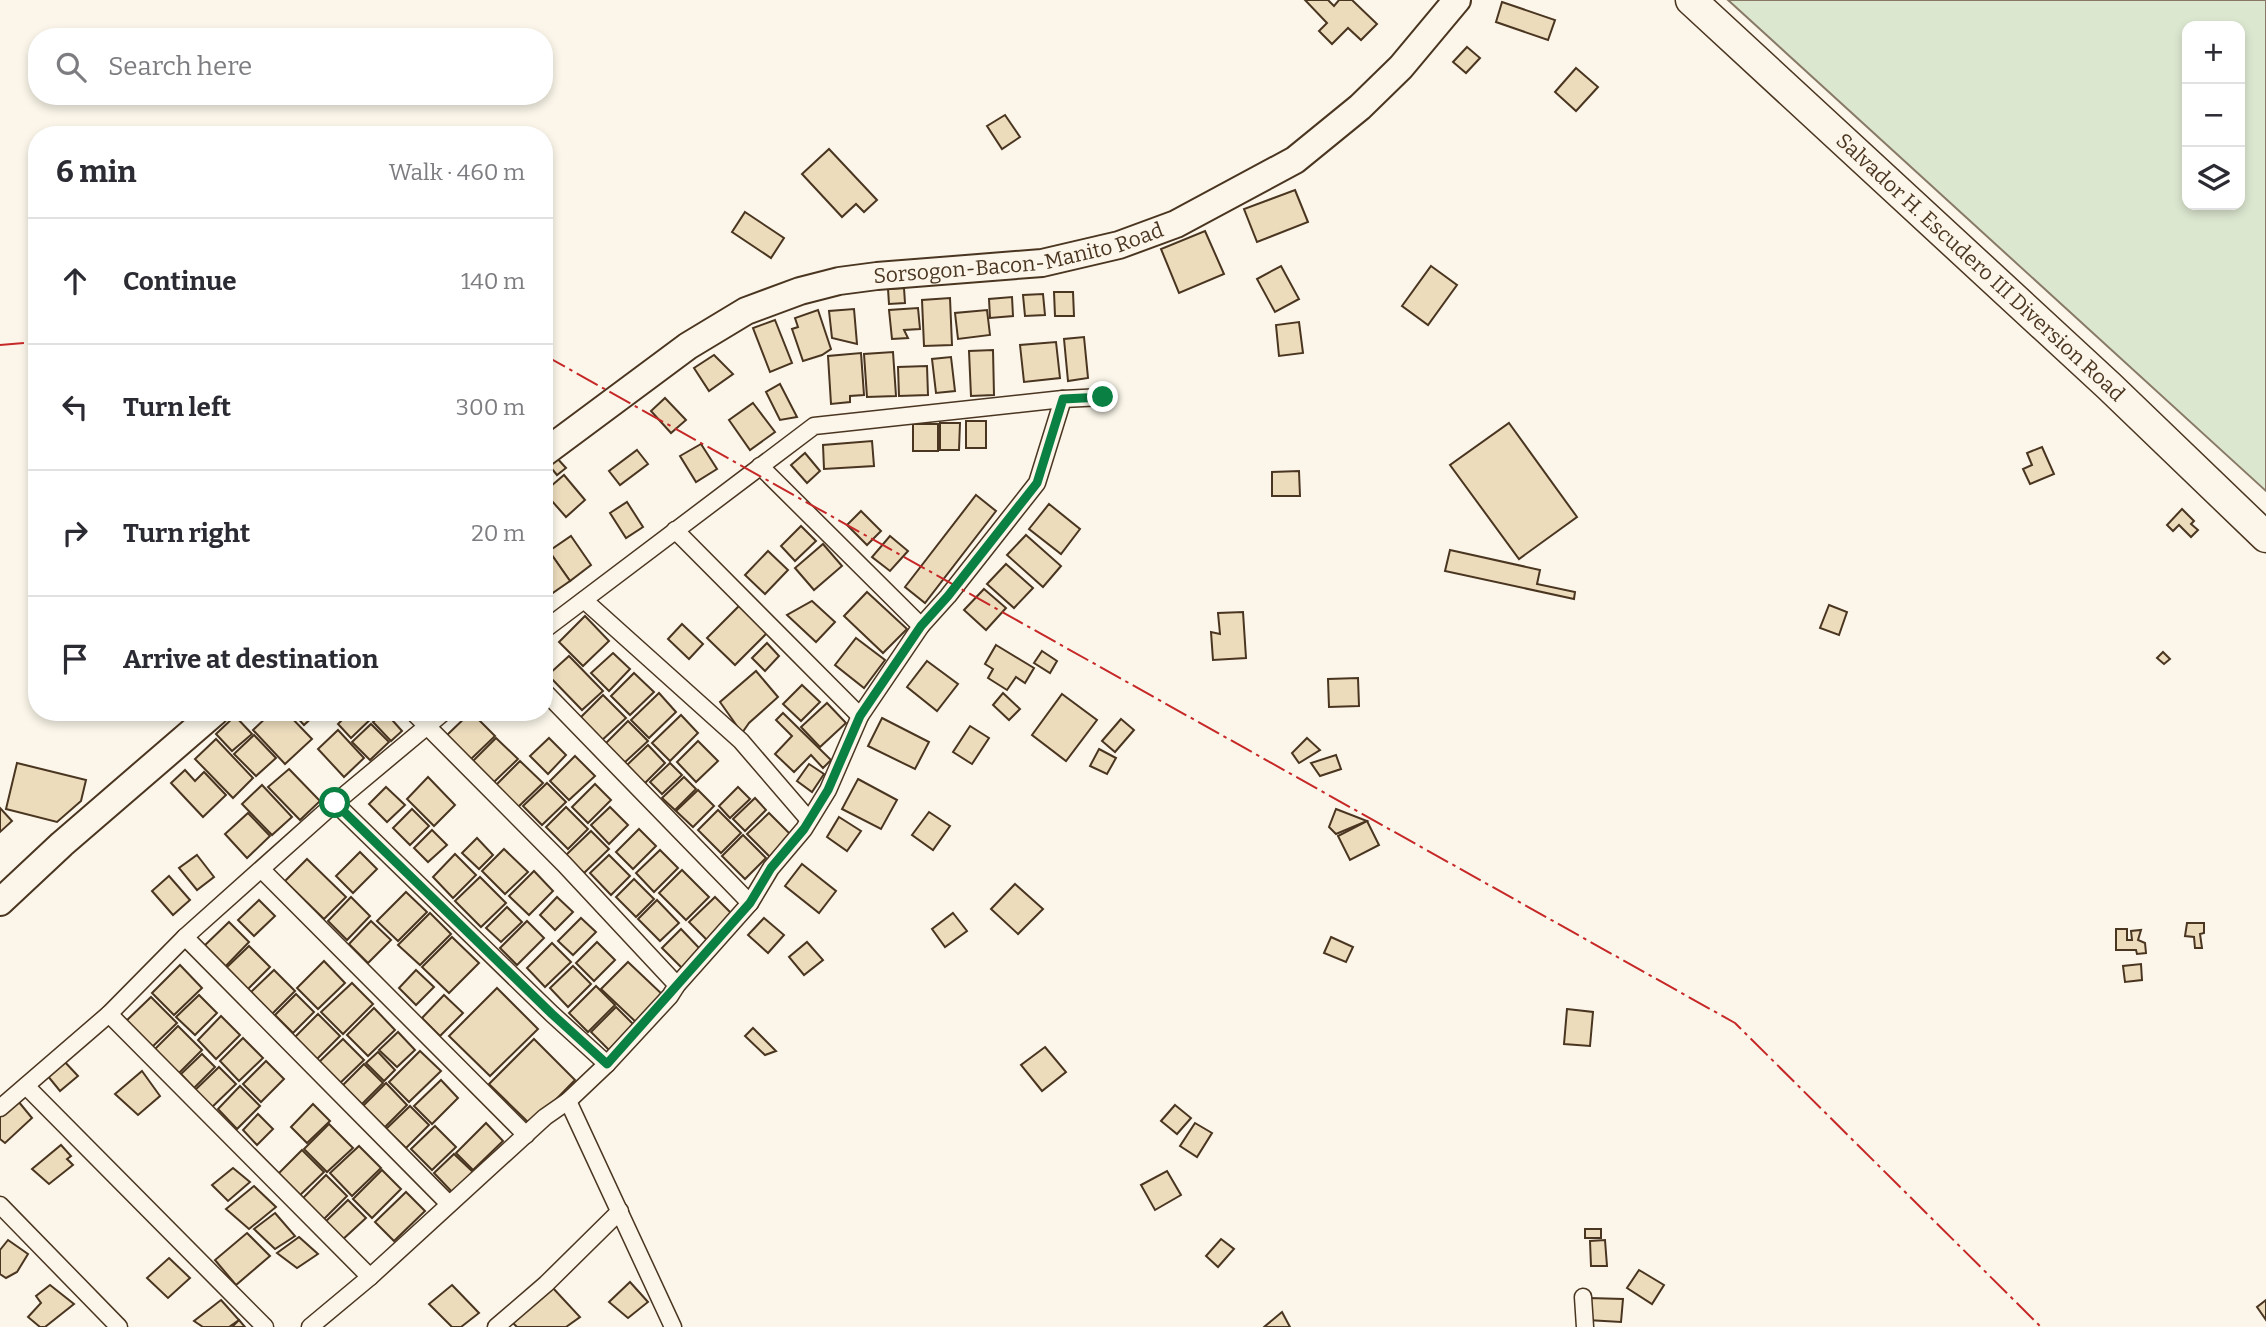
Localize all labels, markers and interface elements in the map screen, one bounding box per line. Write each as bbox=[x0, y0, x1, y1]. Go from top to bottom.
map controls bbox=[2182, 21, 2245, 210]
button: + bbox=[2182, 21, 2245, 84]
search box bbox=[28, 28, 553, 105]
icon: search bbox=[52, 48, 90, 86]
text: Search here bbox=[108, 51, 252, 82]
button: − bbox=[2182, 84, 2245, 147]
street label: Salvador H. Escudero III Diversion Road bbox=[1831, 128, 2130, 407]
button: layers bbox=[2182, 147, 2245, 210]
text: 6 min bbox=[56, 154, 137, 190]
text: Walk · 460 m bbox=[389, 158, 525, 186]
street label: Sorsogon-Bacon-Manito Road bbox=[872, 217, 1167, 289]
icon: ahead bbox=[56, 262, 94, 300]
text: Continue bbox=[123, 266, 237, 297]
text: 140 m bbox=[461, 267, 525, 295]
route end bbox=[1087, 381, 1118, 412]
icon: left bbox=[56, 388, 94, 426]
text: Turn left bbox=[123, 392, 231, 423]
text: 300 m bbox=[456, 393, 525, 421]
icon: right bbox=[56, 514, 94, 552]
text: Turn right bbox=[123, 518, 250, 549]
text: 20 m bbox=[471, 519, 525, 547]
icon: arrive bbox=[56, 640, 94, 678]
text: Arrive at destination bbox=[123, 644, 378, 675]
route start bbox=[319, 787, 350, 818]

